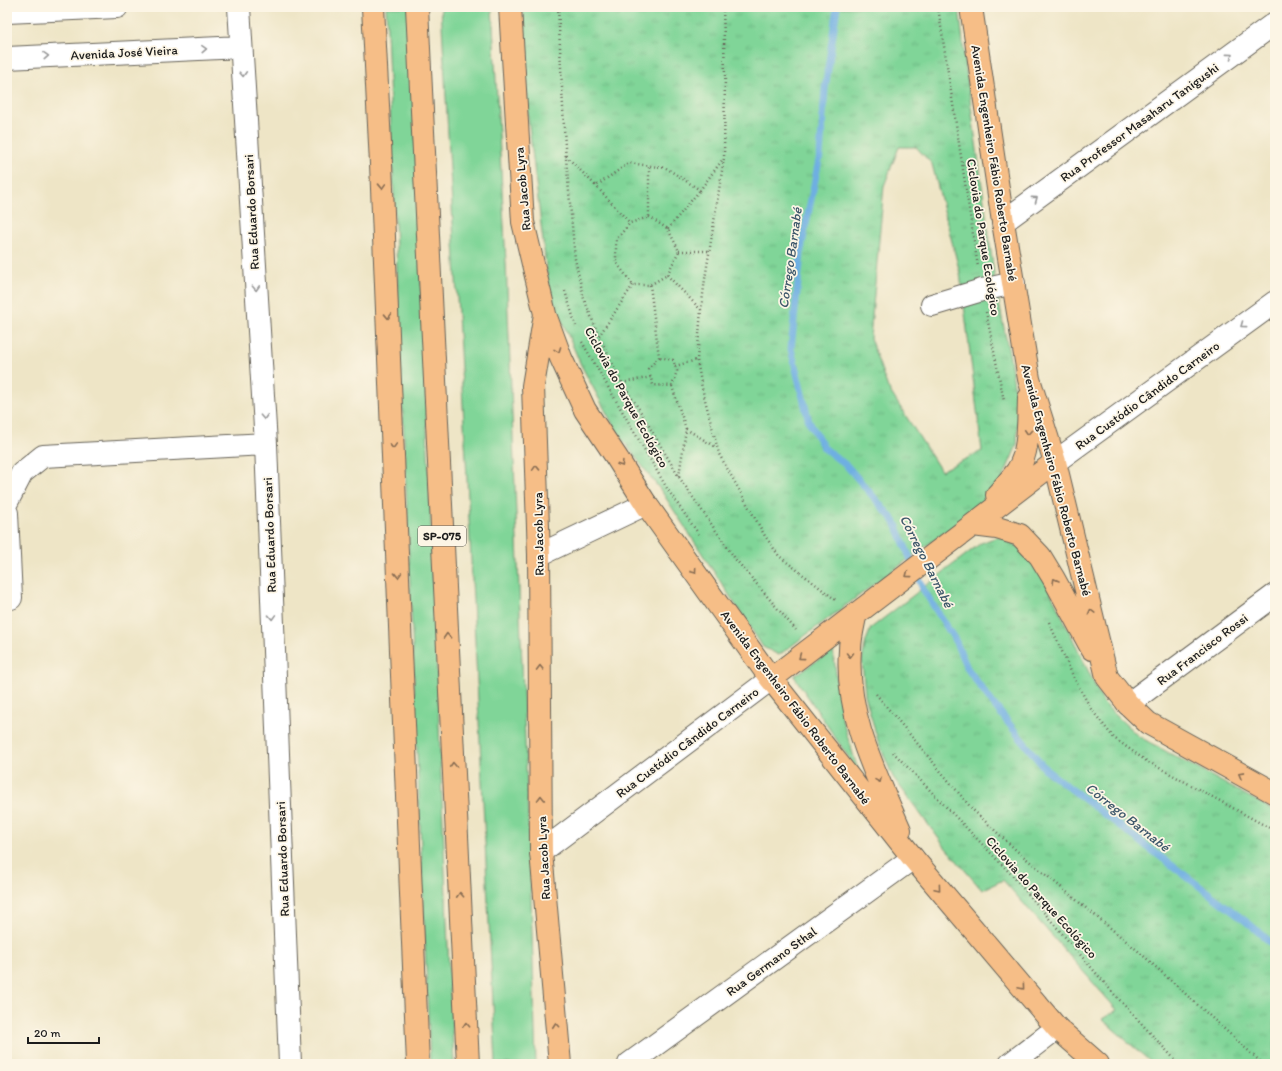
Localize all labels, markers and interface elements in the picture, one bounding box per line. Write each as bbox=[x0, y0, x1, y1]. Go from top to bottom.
street label: Avenida José Vieira bbox=[70, 42, 179, 63]
one-way arrow bbox=[201, 44, 207, 53]
street label: Avenida Engenheiro Fábio Roberto Barnabé bbox=[968, 44, 1021, 282]
one-way arrow bbox=[43, 52, 49, 60]
one-way arrow bbox=[1225, 54, 1232, 61]
street label: Rua Professor Masaharu Tanigushi bbox=[1057, 60, 1221, 185]
one-way arrow bbox=[239, 71, 248, 77]
street label: Rua Jacob Lyra bbox=[511, 146, 534, 231]
street label: Rua Eduardo Borsari bbox=[241, 154, 262, 270]
street label: Ciclovia do Parque Ecológico bbox=[964, 158, 1003, 317]
one-way arrow bbox=[378, 183, 387, 189]
one-way arrow bbox=[1030, 197, 1037, 204]
water label: Córrego Barnabé bbox=[775, 205, 806, 310]
one-way arrow bbox=[252, 284, 261, 291]
one-way arrow bbox=[383, 313, 392, 319]
one-way arrow bbox=[1241, 320, 1248, 327]
street label: Ciclovia do Parque Ecológico bbox=[582, 324, 672, 471]
street label: Rua Custódio Cândido Carneiro bbox=[1072, 338, 1223, 453]
one-way arrow bbox=[553, 347, 562, 354]
street label: Avenida Engenheiro Fábio Roberto Barnabé bbox=[1018, 363, 1095, 598]
one-way arrow bbox=[260, 414, 268, 420]
one-way arrow bbox=[1023, 429, 1032, 435]
one-way arrow bbox=[388, 443, 397, 449]
one-way arrow bbox=[616, 460, 624, 467]
one-way arrow bbox=[532, 465, 540, 471]
street label: Rua Eduardo Borsari bbox=[260, 477, 279, 593]
street label: Rua Jacob Lyra bbox=[530, 491, 547, 576]
water label: Córrego Barnabé bbox=[896, 512, 958, 612]
road number: SP-075 bbox=[418, 526, 466, 546]
one-way arrow bbox=[689, 567, 697, 574]
one-way arrow bbox=[905, 571, 912, 578]
one-way arrow bbox=[394, 572, 402, 578]
one-way arrow bbox=[1053, 578, 1060, 585]
street label: Avenida Engenheiro Fábio Roberto Barnabé bbox=[718, 607, 874, 807]
one-way arrow bbox=[1088, 608, 1096, 615]
street label: Rua Francisco Rossi bbox=[1154, 610, 1251, 688]
one-way arrow bbox=[268, 614, 277, 620]
one-way arrow bbox=[443, 633, 451, 639]
one-way arrow bbox=[798, 652, 805, 659]
one-way arrow bbox=[846, 652, 854, 658]
one-way arrow bbox=[535, 665, 544, 671]
street label: Rua Custódio Cândido Carneiro bbox=[613, 684, 762, 801]
one-way arrow bbox=[449, 762, 458, 768]
one-way arrow bbox=[1238, 772, 1245, 779]
one-way arrow bbox=[874, 776, 882, 784]
water label: Córrego Barnabé bbox=[1082, 779, 1174, 856]
one-way arrow bbox=[537, 795, 545, 801]
street label: Rua Eduardo Borsari bbox=[273, 801, 292, 917]
street label: Rua Jacob Lyra bbox=[534, 815, 553, 900]
street label: Ciclovia do Parque Ecológico bbox=[983, 833, 1101, 962]
one-way arrow bbox=[933, 883, 940, 891]
one-way arrow bbox=[455, 892, 464, 898]
street label: Rua Germano Sthal bbox=[723, 923, 820, 999]
one-way arrow bbox=[1018, 982, 1025, 990]
scale bar bbox=[28, 1019, 99, 1045]
one-way arrow bbox=[461, 1022, 470, 1028]
one-way arrow bbox=[552, 1022, 561, 1028]
text: 20 m bbox=[34, 1026, 61, 1040]

